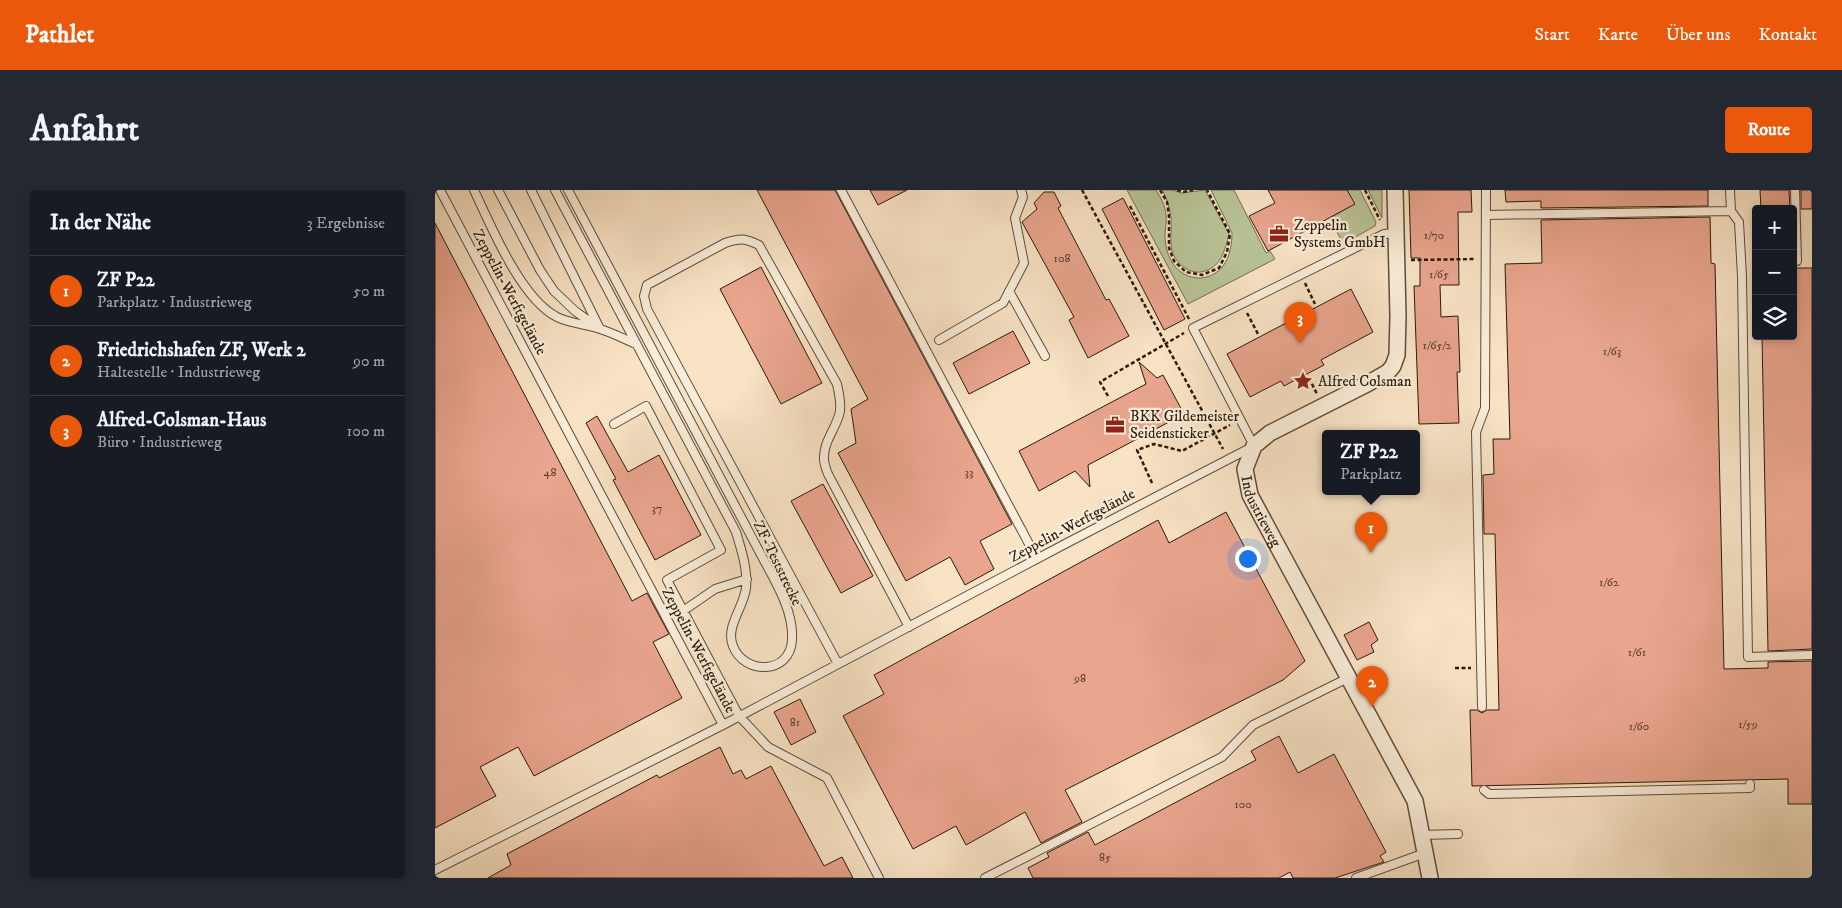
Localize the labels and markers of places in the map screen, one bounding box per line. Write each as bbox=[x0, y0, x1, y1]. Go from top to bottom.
place label: Zeppelin Systems GmbH bbox=[1294, 216, 1386, 252]
office icon: Zeppelin Systems GmbH bbox=[1268, 223, 1290, 245]
pin: 3 bbox=[1284, 302, 1316, 343]
place icon: Alfred Colsman bbox=[1292, 370, 1314, 392]
place label: Alfred Colsman bbox=[1318, 372, 1412, 391]
place label: BKK Gildemeister Seidensticker bbox=[1130, 407, 1240, 443]
office icon: BKK Gildemeister Seidensticker bbox=[1104, 414, 1126, 436]
pin: 1 bbox=[1355, 512, 1387, 553]
pin: 2 bbox=[1356, 666, 1388, 707]

